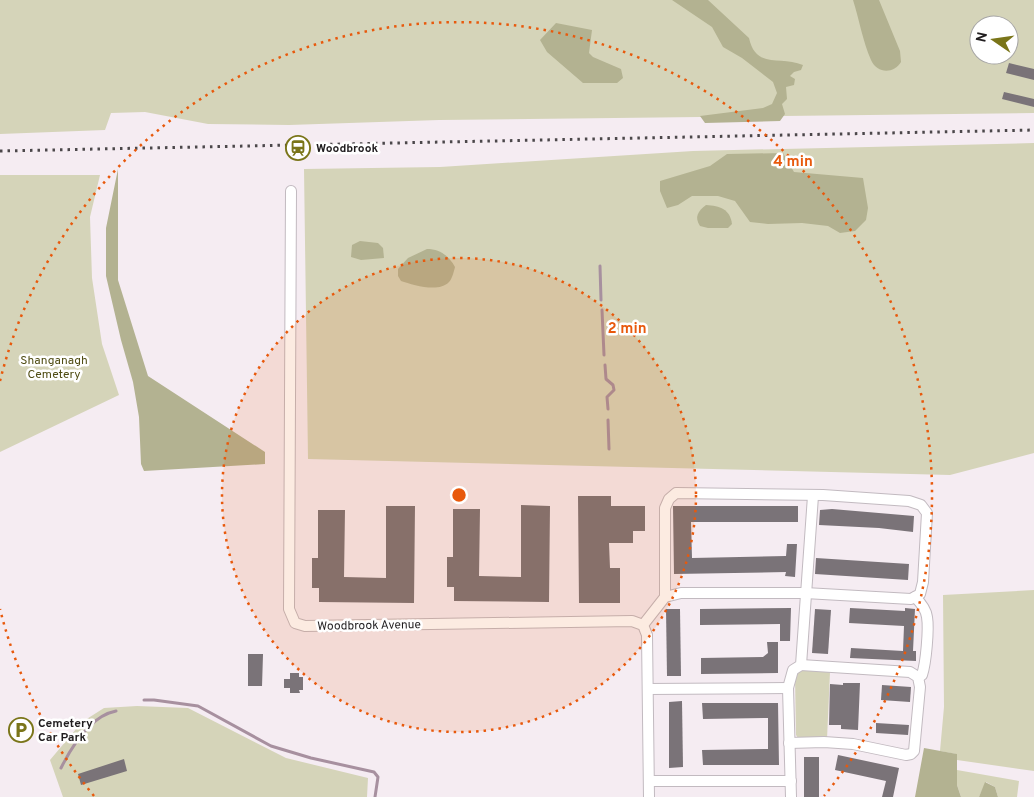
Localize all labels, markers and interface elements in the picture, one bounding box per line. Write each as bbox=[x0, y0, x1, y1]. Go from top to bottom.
north arrow bbox=[969, 15, 1019, 65]
text: N bbox=[973, 31, 992, 44]
station icon: Woodbrook bbox=[285, 135, 311, 161]
place label: Woodbrook bbox=[316, 141, 378, 157]
text: 4 min bbox=[773, 153, 813, 172]
text: 2 min bbox=[607, 320, 647, 339]
park label: Shanganagh Cemetery bbox=[20, 353, 88, 383]
centre of rings bbox=[450, 486, 468, 504]
street label: Woodbrook Avenue bbox=[317, 617, 421, 635]
place label: Cemetery Car Park bbox=[38, 716, 93, 746]
parking icon: Cemetery Car Park bbox=[8, 717, 34, 743]

